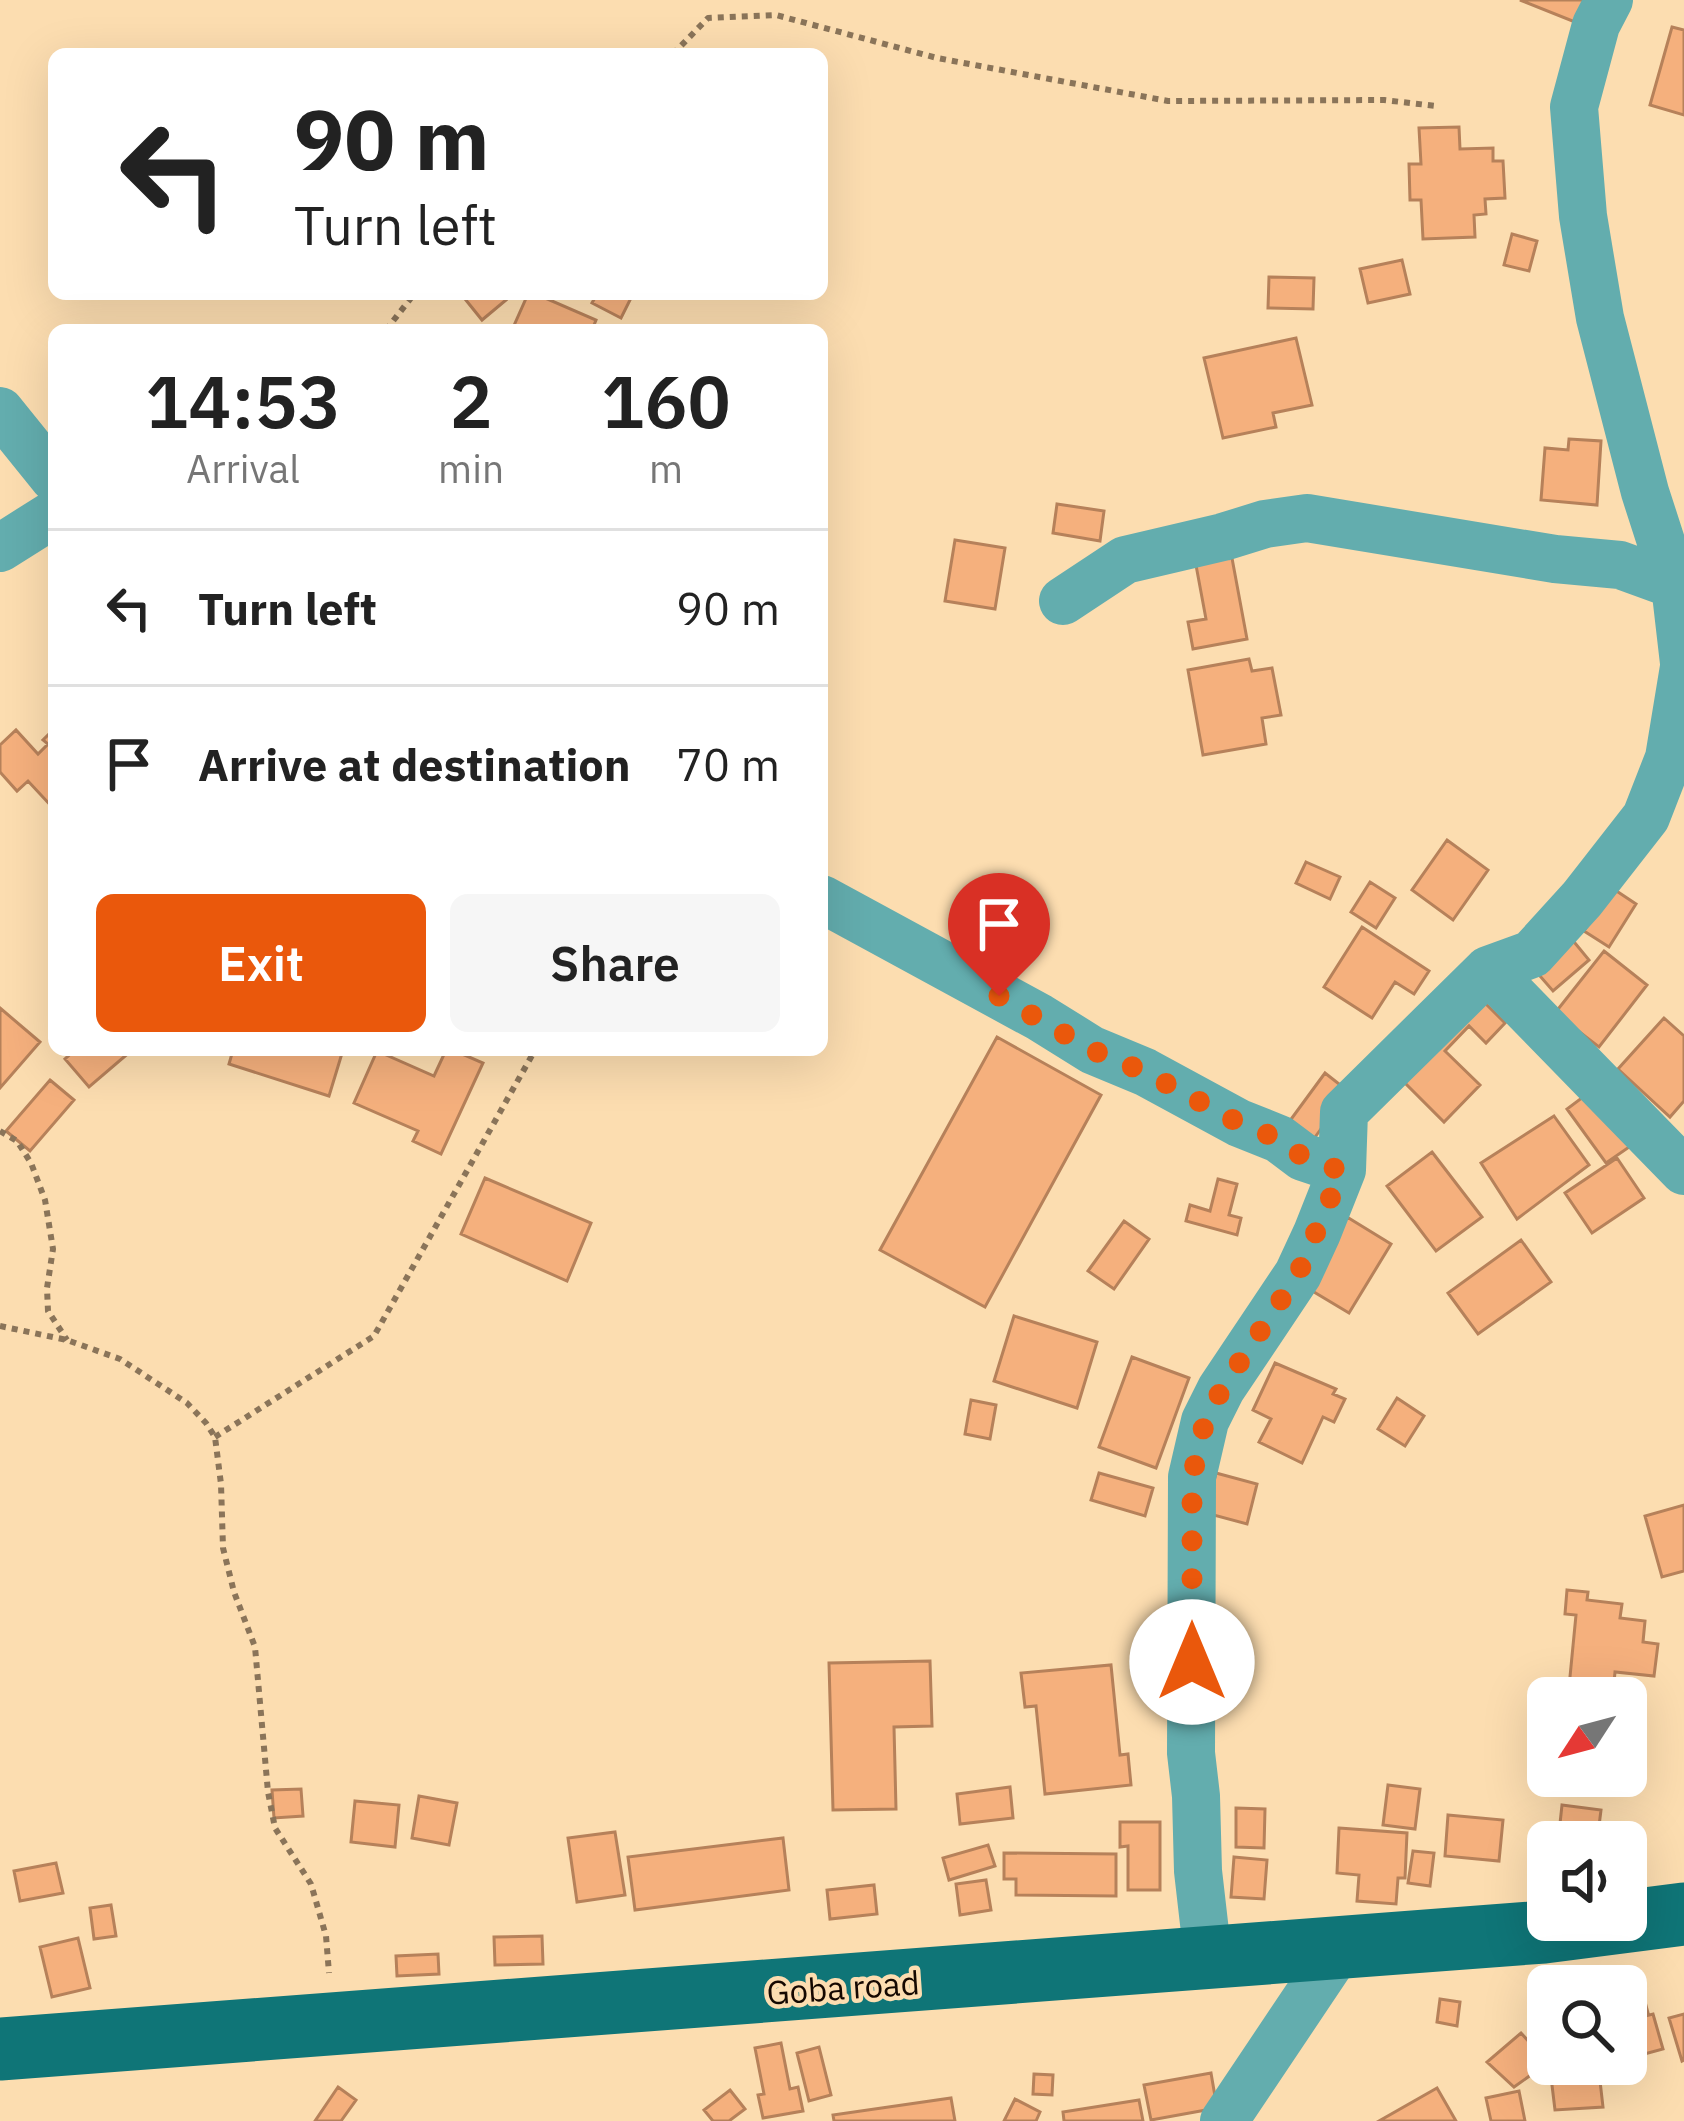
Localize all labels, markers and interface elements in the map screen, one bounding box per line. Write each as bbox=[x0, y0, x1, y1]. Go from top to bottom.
text: 90 m bbox=[294, 84, 490, 193]
icon: left bbox=[96, 96, 252, 252]
text: Turn left bbox=[294, 190, 497, 260]
text: 14:53 bbox=[145, 354, 341, 448]
text: 2 bbox=[449, 354, 493, 448]
text: 160 bbox=[601, 354, 731, 448]
text: Arrival bbox=[186, 443, 300, 494]
text: min bbox=[438, 443, 504, 494]
text: m bbox=[649, 443, 683, 494]
icon: left bbox=[96, 575, 162, 641]
text: Turn left bbox=[198, 579, 377, 637]
text: 90 m bbox=[676, 579, 780, 637]
icon: arrive bbox=[96, 731, 162, 797]
text: Arrive at destination bbox=[198, 735, 631, 793]
text: 70 m bbox=[676, 735, 780, 793]
pin bbox=[948, 873, 1050, 996]
icon: arrive bbox=[966, 891, 1032, 957]
button: Exit bbox=[96, 894, 426, 1032]
button: Share bbox=[450, 894, 780, 1032]
position arrow bbox=[1129, 1599, 1255, 1725]
north arrow bbox=[1527, 1677, 1647, 1797]
map controls bbox=[1527, 1677, 1647, 2085]
button: sound bbox=[1527, 1821, 1647, 1941]
street label: Goba road bbox=[765, 1960, 921, 2014]
button: search bbox=[1527, 1965, 1647, 2085]

